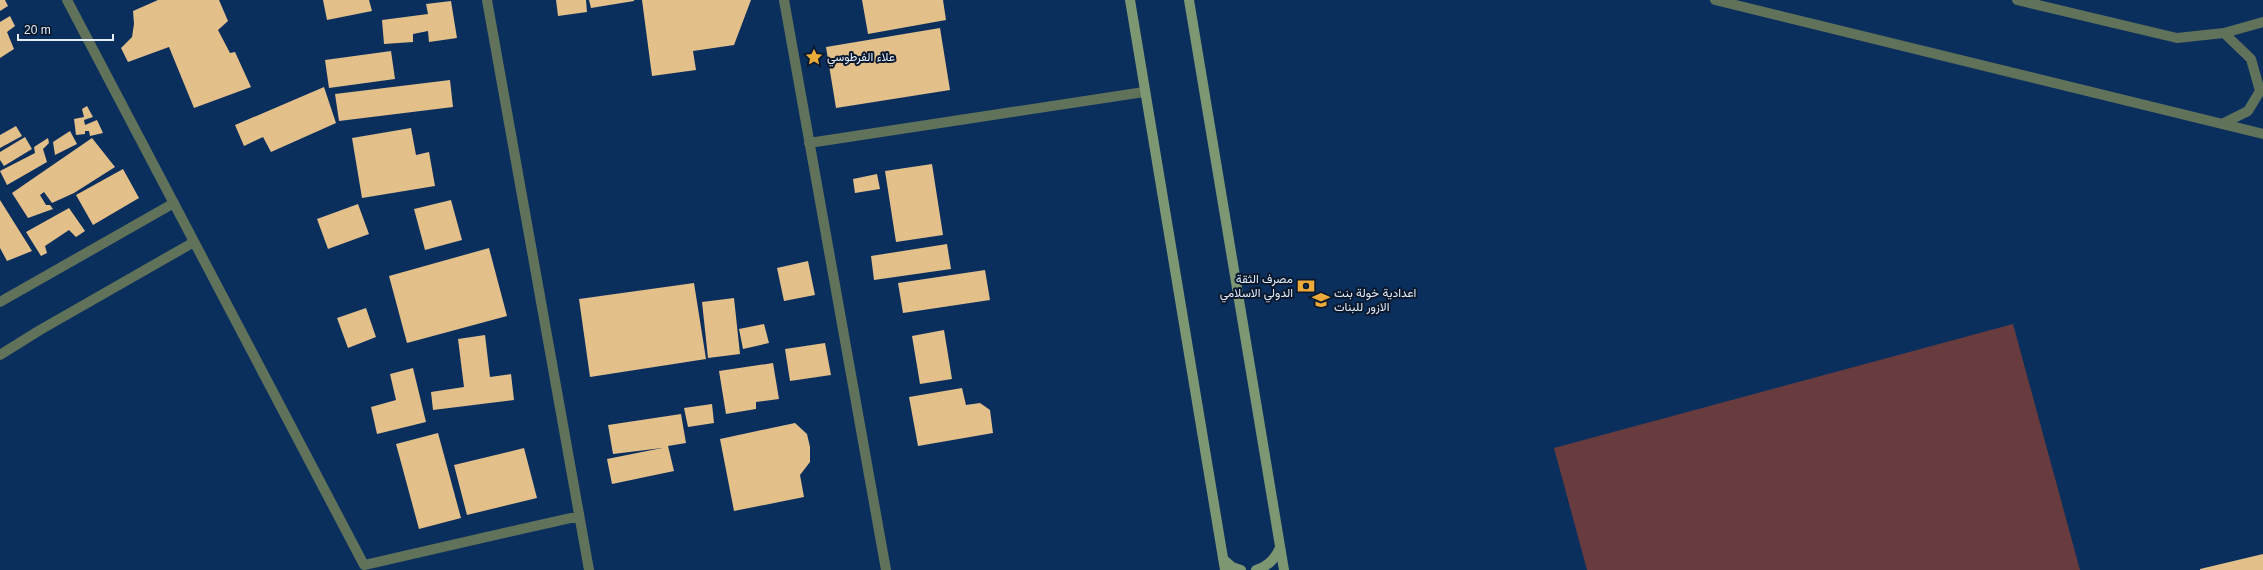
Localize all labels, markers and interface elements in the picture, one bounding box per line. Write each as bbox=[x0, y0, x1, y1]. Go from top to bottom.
scale bar bbox=[18, 16, 113, 42]
text: 20 m bbox=[24, 23, 51, 37]
place icon: علاء الفرطوسي bbox=[804, 47, 824, 67]
place label: علاء الفرطوسي bbox=[827, 50, 895, 67]
place label: مصرف الثقة الدولي الاسلامي bbox=[1220, 272, 1293, 303]
bank icon: مصرف الثقة الدولي الاسلامي bbox=[1296, 276, 1316, 296]
place label: اعدادية خولة بنت الازور للبنات bbox=[1334, 286, 1416, 315]
school or university icon: اعدادية خولة بنت الازور للبنات bbox=[1311, 290, 1331, 310]

